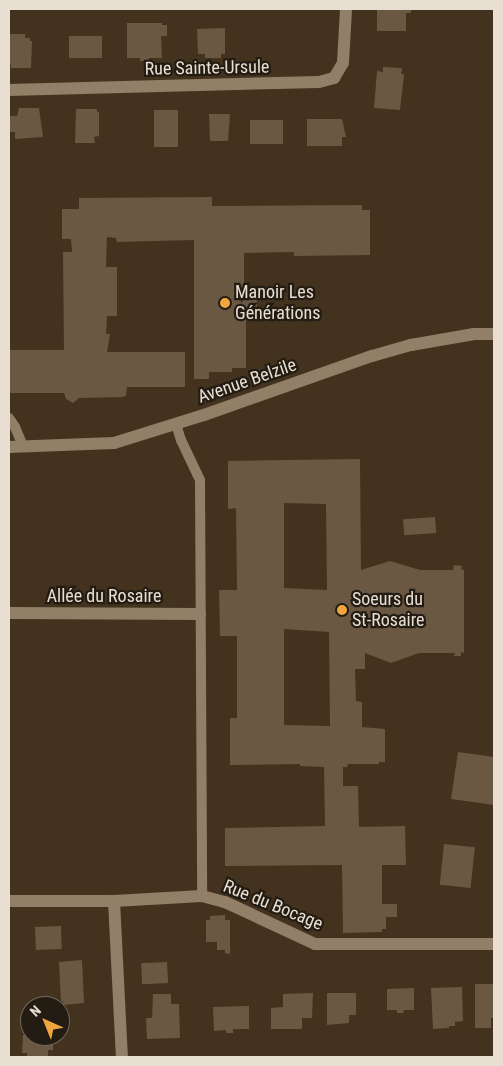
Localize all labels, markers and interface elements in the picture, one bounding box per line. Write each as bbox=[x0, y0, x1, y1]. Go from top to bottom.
street label: Rue Sainte-Ursule bbox=[144, 56, 270, 80]
place label: Manoir Les Générations bbox=[235, 282, 320, 324]
marker: Manoir Les Générations bbox=[219, 297, 231, 309]
street label: Avenue Belzile bbox=[195, 354, 299, 408]
street label: Allée du Rosaire bbox=[47, 585, 161, 607]
place label: Soeurs du St-Rosaire bbox=[352, 589, 424, 632]
marker: Soeurs du St-Rosaire bbox=[336, 604, 348, 616]
street label: Rue du Bocage bbox=[220, 875, 326, 935]
north arrow bbox=[20, 996, 70, 1046]
text: N bbox=[27, 1002, 44, 1020]

